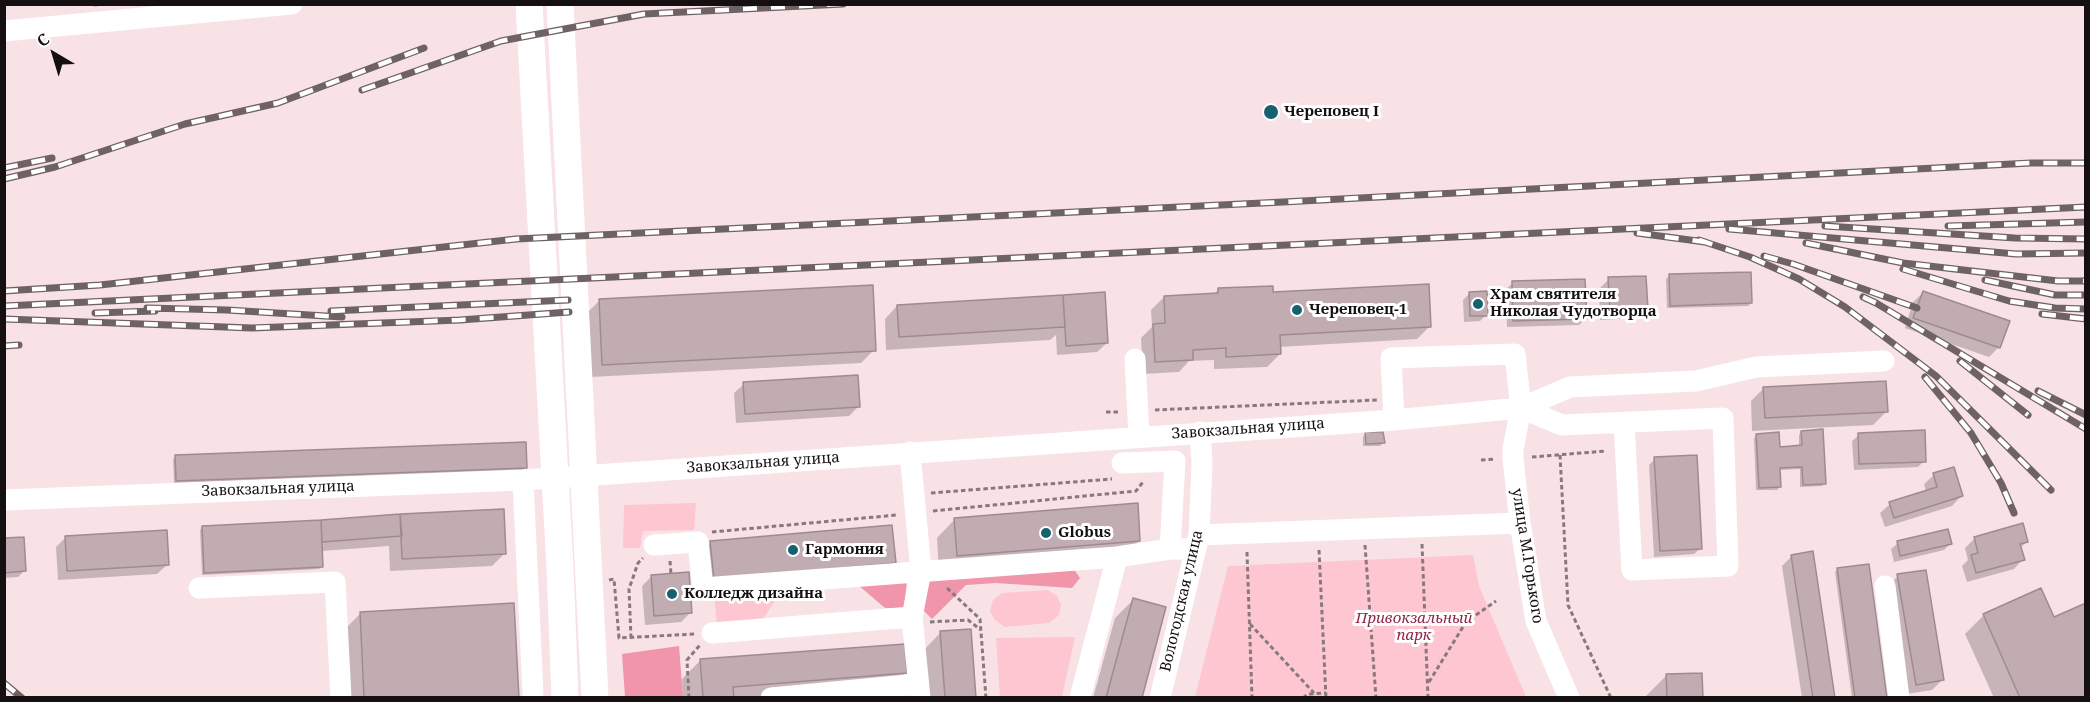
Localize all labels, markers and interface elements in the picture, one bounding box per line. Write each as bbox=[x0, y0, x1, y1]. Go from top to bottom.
north arrow bbox=[24, 24, 84, 84]
text: С bbox=[32, 28, 54, 52]
marker: Череповец I bbox=[1262, 103, 1280, 121]
place label: Череповец I bbox=[1284, 103, 1379, 121]
place label: Храм святителя Николая Чудотворца bbox=[1490, 286, 1657, 321]
marker: Храм святителя Николая Чудотворца bbox=[1471, 297, 1485, 311]
place label: Череповец-1 bbox=[1309, 301, 1407, 319]
marker: Череповец-1 bbox=[1290, 303, 1304, 317]
street label: Завокзальная улица bbox=[1171, 415, 1325, 443]
street label: Завокзальная улица bbox=[686, 449, 840, 477]
street label: Завокзальная улица bbox=[201, 477, 355, 501]
street label: улица М.Горького bbox=[1507, 487, 1547, 625]
place label: Globus bbox=[1058, 524, 1111, 542]
marker: Globus bbox=[1039, 526, 1053, 540]
street label: Вологодская улица bbox=[1157, 528, 1207, 674]
place label: Гармония bbox=[805, 541, 884, 559]
marker: Гармония bbox=[786, 543, 800, 557]
place label: Колледж дизайна bbox=[684, 585, 823, 603]
marker: Колледж дизайна bbox=[665, 587, 679, 601]
park label: Привокзальный парк bbox=[1356, 610, 1472, 645]

